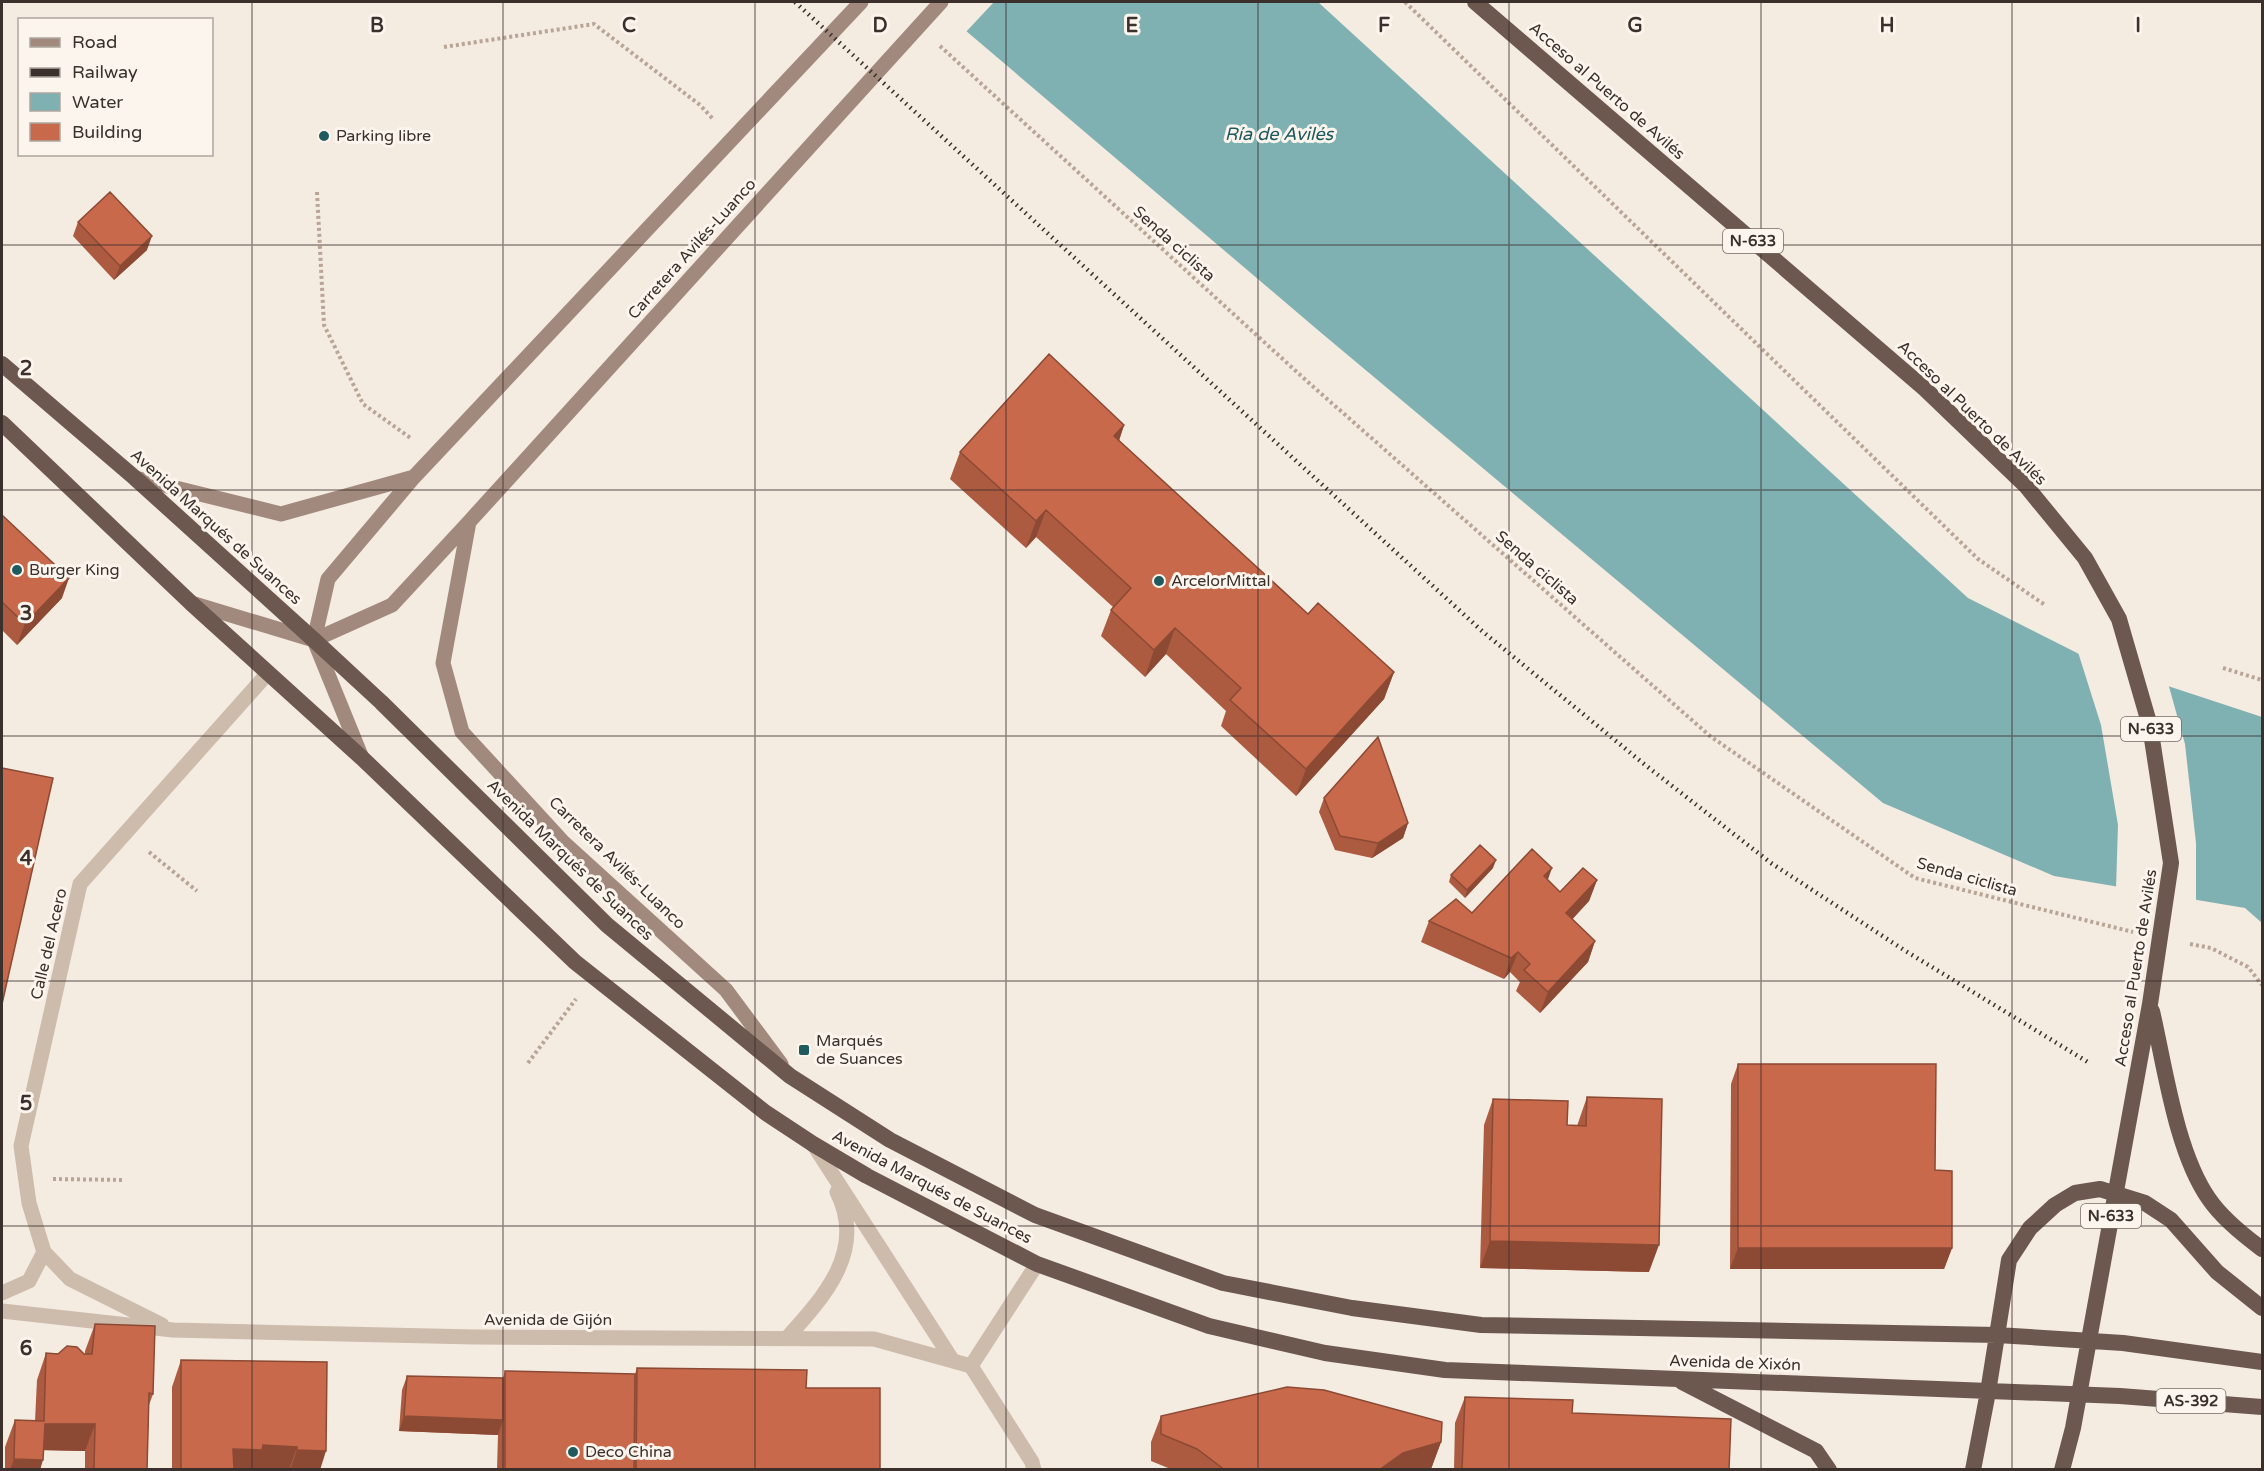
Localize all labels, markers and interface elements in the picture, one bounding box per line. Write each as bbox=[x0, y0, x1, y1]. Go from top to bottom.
text: B bbox=[370, 14, 384, 38]
text: C bbox=[622, 14, 636, 38]
text: D bbox=[872, 14, 888, 38]
text: E bbox=[1126, 14, 1139, 38]
text: F bbox=[1378, 14, 1390, 38]
text: G bbox=[1627, 14, 1643, 38]
text: H bbox=[1879, 14, 1895, 38]
text: I bbox=[2135, 14, 2141, 38]
legend bbox=[18, 18, 213, 156]
street label: Acceso al Puerto de Avilés bbox=[1525, 18, 1689, 164]
text: Road bbox=[72, 31, 117, 53]
text: Railway bbox=[72, 61, 138, 83]
text: Water bbox=[72, 91, 123, 113]
text: Building bbox=[72, 121, 142, 143]
water label: Ría de Avilés bbox=[1225, 123, 1335, 145]
place label: Parking libre bbox=[336, 126, 431, 146]
marker: Parking libre bbox=[317, 129, 331, 143]
street label: Carretera Avilés-Luanco bbox=[624, 175, 760, 323]
street label: Senda ciclista bbox=[1129, 202, 1219, 286]
road number: N-633 bbox=[1723, 229, 1783, 253]
street label: Acceso al Puerto de Avilés bbox=[1893, 336, 2051, 490]
text: 2 bbox=[20, 357, 32, 381]
street label: Avenida Marqués de Suances bbox=[126, 445, 306, 609]
street label: Senda ciclista bbox=[1491, 526, 1583, 610]
place label: Burger King bbox=[29, 560, 120, 580]
marker: Burger King bbox=[10, 563, 24, 577]
place label: ArcelorMittal bbox=[1171, 571, 1271, 591]
marker: ArcelorMittal bbox=[1152, 574, 1166, 588]
text: 3 bbox=[20, 602, 32, 626]
road number: N-633 bbox=[2121, 717, 2181, 741]
street label: Avenida Marqués de Suances bbox=[483, 775, 657, 945]
street label: Carretera Avilés-Luanco bbox=[544, 792, 690, 934]
text: 4 bbox=[20, 847, 33, 871]
street label: Senda ciclista bbox=[1914, 853, 2020, 901]
street label: Acceso al Puerto de Avilés bbox=[2110, 868, 2162, 1068]
street label: Calle del Acero bbox=[26, 886, 72, 1002]
place label: Marqués de Suances bbox=[816, 1031, 903, 1069]
marker: Marqués de Suances bbox=[797, 1043, 811, 1057]
text: 5 bbox=[20, 1092, 32, 1116]
street label: Avenida Marqués de Suances bbox=[829, 1126, 1035, 1248]
road number: N-633 bbox=[2081, 1204, 2141, 1228]
street label: Avenida de Gijón bbox=[484, 1310, 612, 1330]
text: 6 bbox=[20, 1337, 32, 1361]
street label: Avenida de Xixón bbox=[1669, 1351, 1801, 1375]
road number: AS-392 bbox=[2156, 1389, 2226, 1413]
place label: Deco China bbox=[585, 1442, 672, 1462]
marker: Deco China bbox=[566, 1445, 580, 1459]

